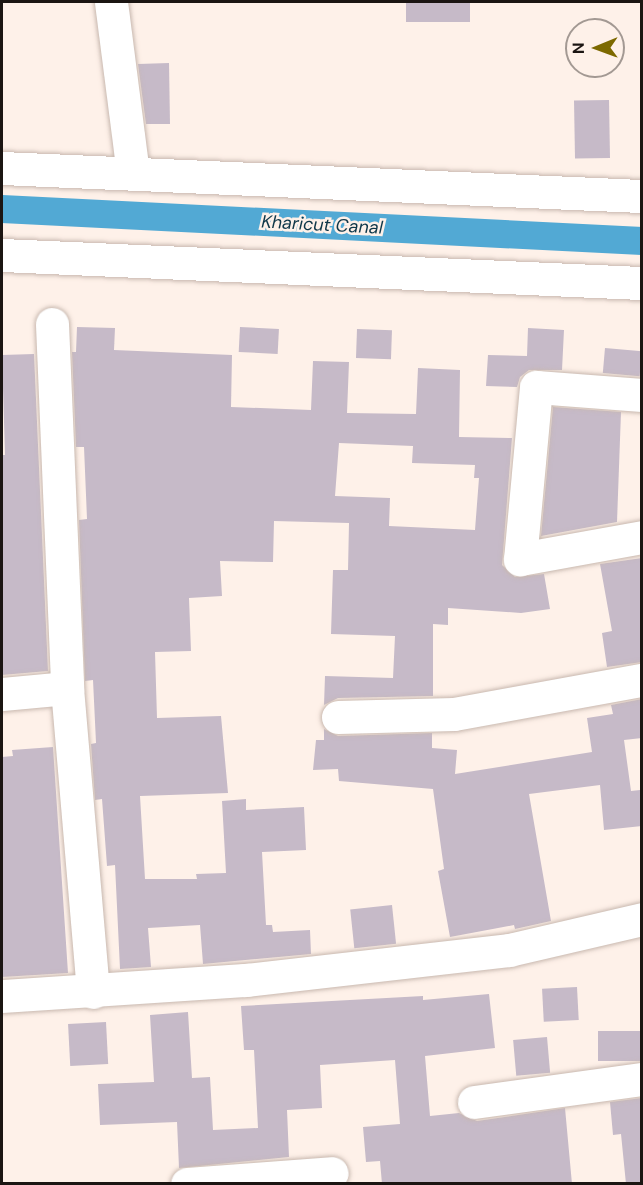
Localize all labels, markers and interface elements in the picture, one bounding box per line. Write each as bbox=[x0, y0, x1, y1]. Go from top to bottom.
north arrow bbox=[565, 18, 625, 78]
text: N bbox=[568, 42, 589, 54]
water label: Kharicut Canal bbox=[261, 211, 383, 239]

